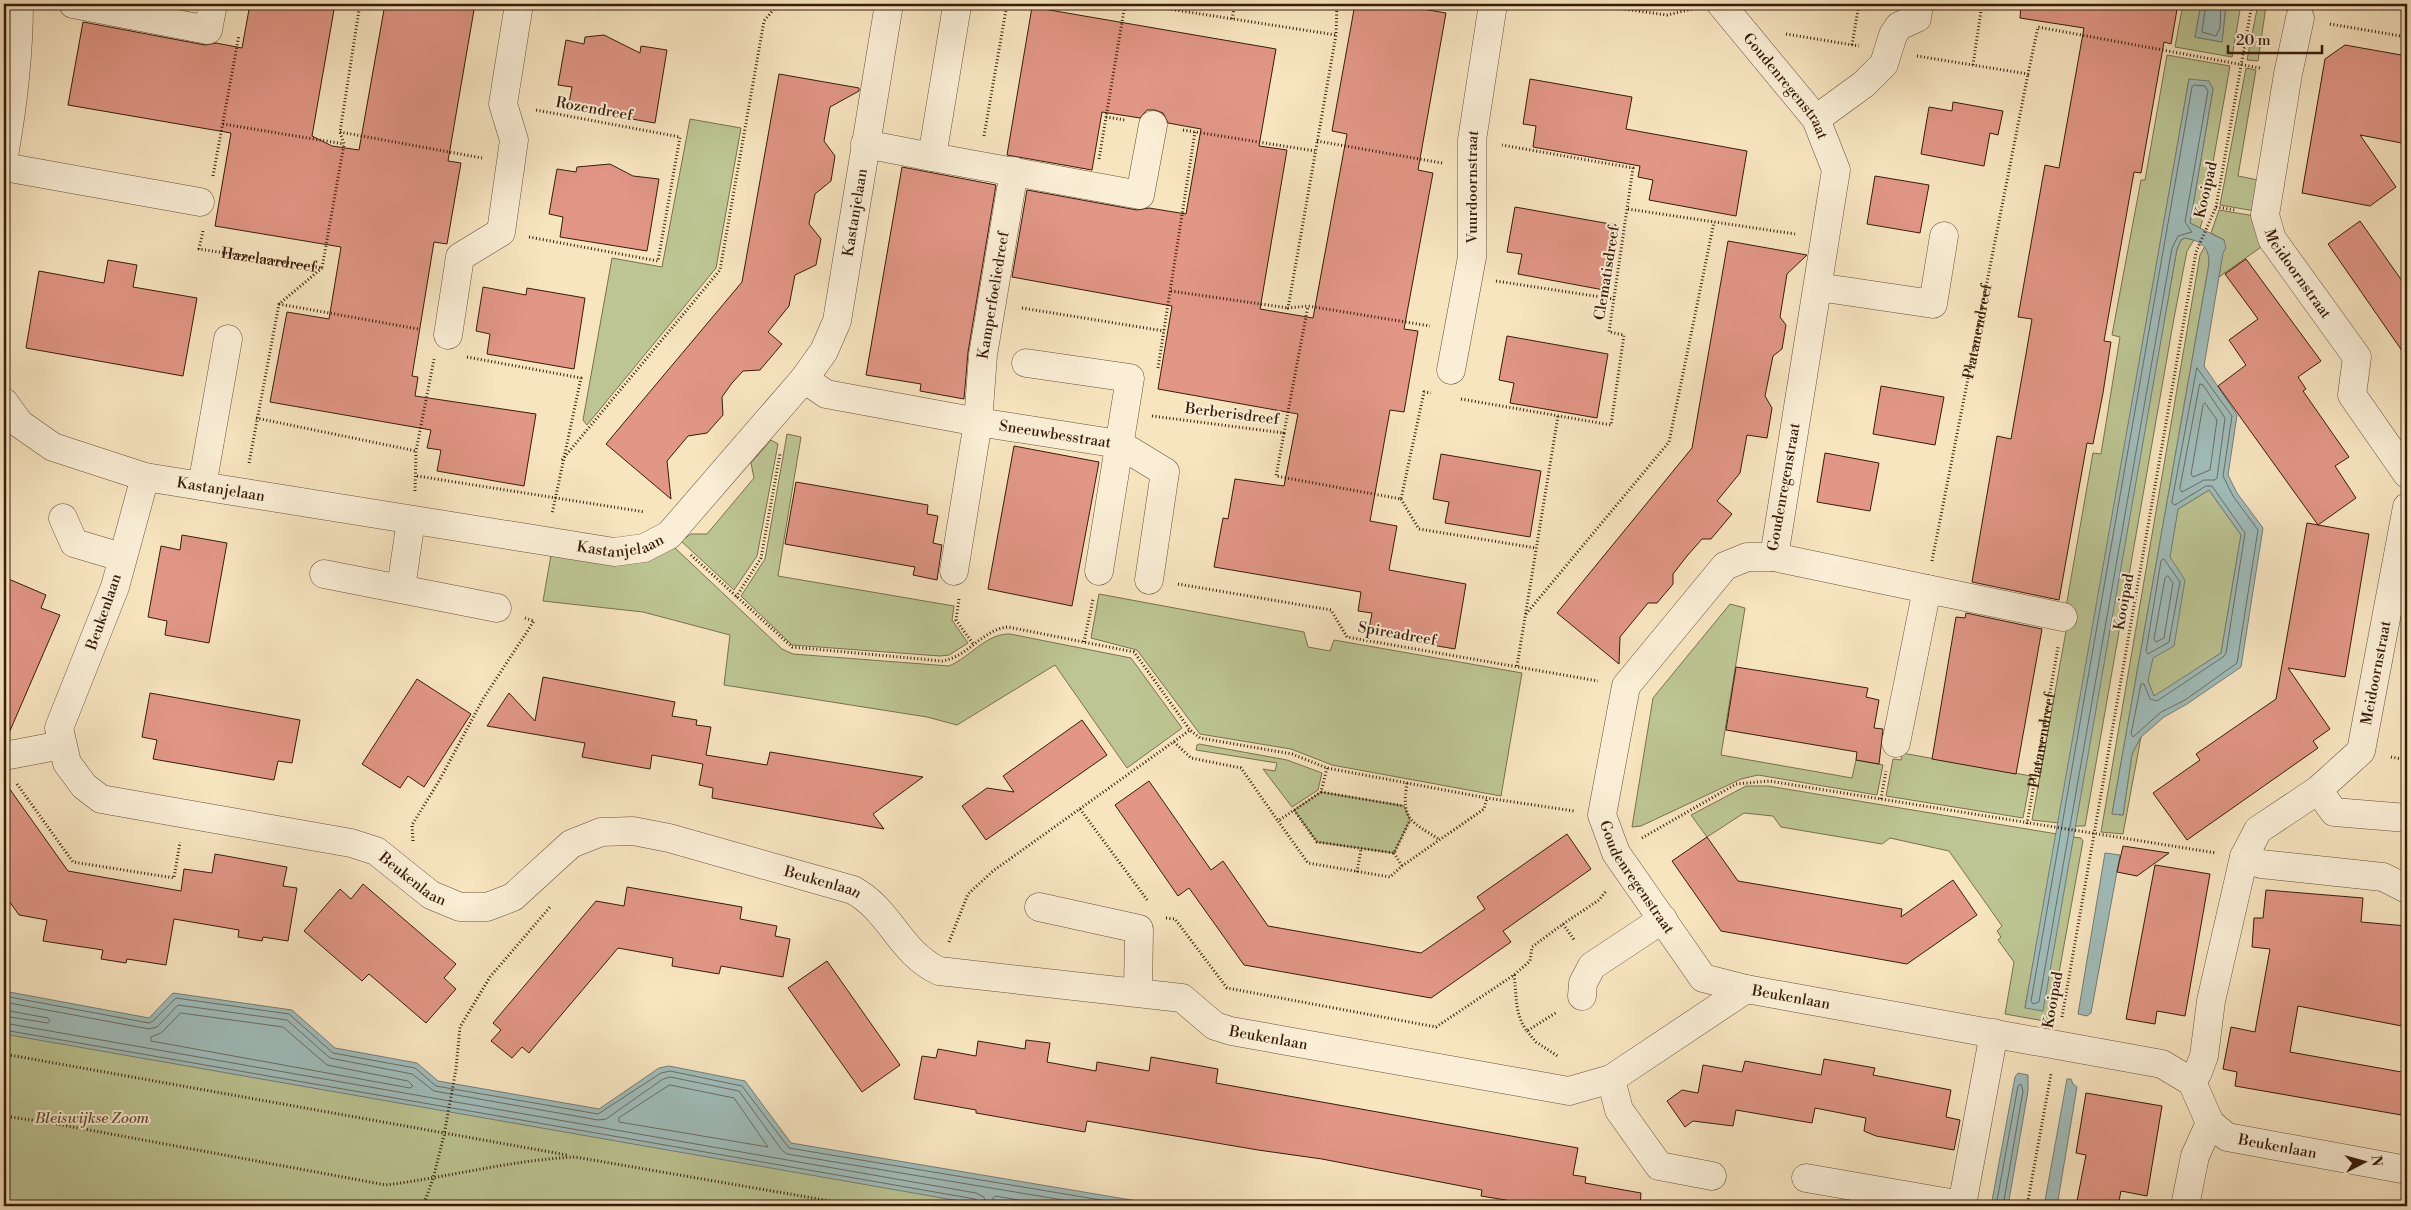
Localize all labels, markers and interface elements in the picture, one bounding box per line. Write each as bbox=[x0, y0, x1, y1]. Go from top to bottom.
scale bar bbox=[2228, 22, 2322, 54]
street label: Goudenregenstraat bbox=[1739, 29, 1833, 143]
text: 20 m bbox=[2236, 31, 2271, 50]
street label: Rozendreef bbox=[554, 93, 635, 125]
street label: Vuurdoornstraat bbox=[1462, 128, 1483, 245]
street label: Kooipad bbox=[2190, 159, 2222, 220]
street label: Kastanjelaan bbox=[838, 167, 871, 258]
street label: Clematisdreef bbox=[1590, 224, 1624, 322]
street label: Meidoornstraat bbox=[2260, 227, 2336, 323]
street label: Kamperfoeliedreef bbox=[973, 229, 1013, 360]
street label: Hazelaardreef bbox=[220, 243, 318, 277]
street label: Platanendreef bbox=[1959, 282, 1996, 381]
street label: Berberisdreef bbox=[1183, 399, 1281, 429]
street label: Sneeuwbesstraat bbox=[998, 416, 1113, 452]
street label: Goudenregenstraat bbox=[1763, 421, 1805, 553]
street label: Kastanjelaan bbox=[175, 473, 266, 506]
street label: Kastanjelaan bbox=[575, 530, 667, 562]
street label: Beukenlaan bbox=[82, 571, 126, 654]
street label: Kooipad bbox=[2110, 572, 2138, 632]
street label: Spireadreef bbox=[1356, 618, 1438, 650]
street label: Meidoornstraat bbox=[2357, 618, 2395, 727]
street label: Platanendreef bbox=[2024, 691, 2059, 789]
street label: Goudenregenstraat bbox=[1595, 818, 1679, 938]
street label: Beukenlaan bbox=[374, 847, 449, 910]
street label: Beukenlaan bbox=[781, 861, 865, 903]
street label: Kooipad bbox=[2039, 970, 2067, 1030]
street label: Beukenlaan bbox=[1749, 981, 1832, 1014]
street label: Beukenlaan bbox=[1227, 1021, 1309, 1054]
park label: Bleiswijkse Zoom bbox=[34, 1109, 150, 1128]
street label: Beukenlaan bbox=[2236, 1130, 2318, 1163]
north arrow bbox=[2338, 1138, 2388, 1188]
text: N bbox=[2366, 1154, 2385, 1167]

